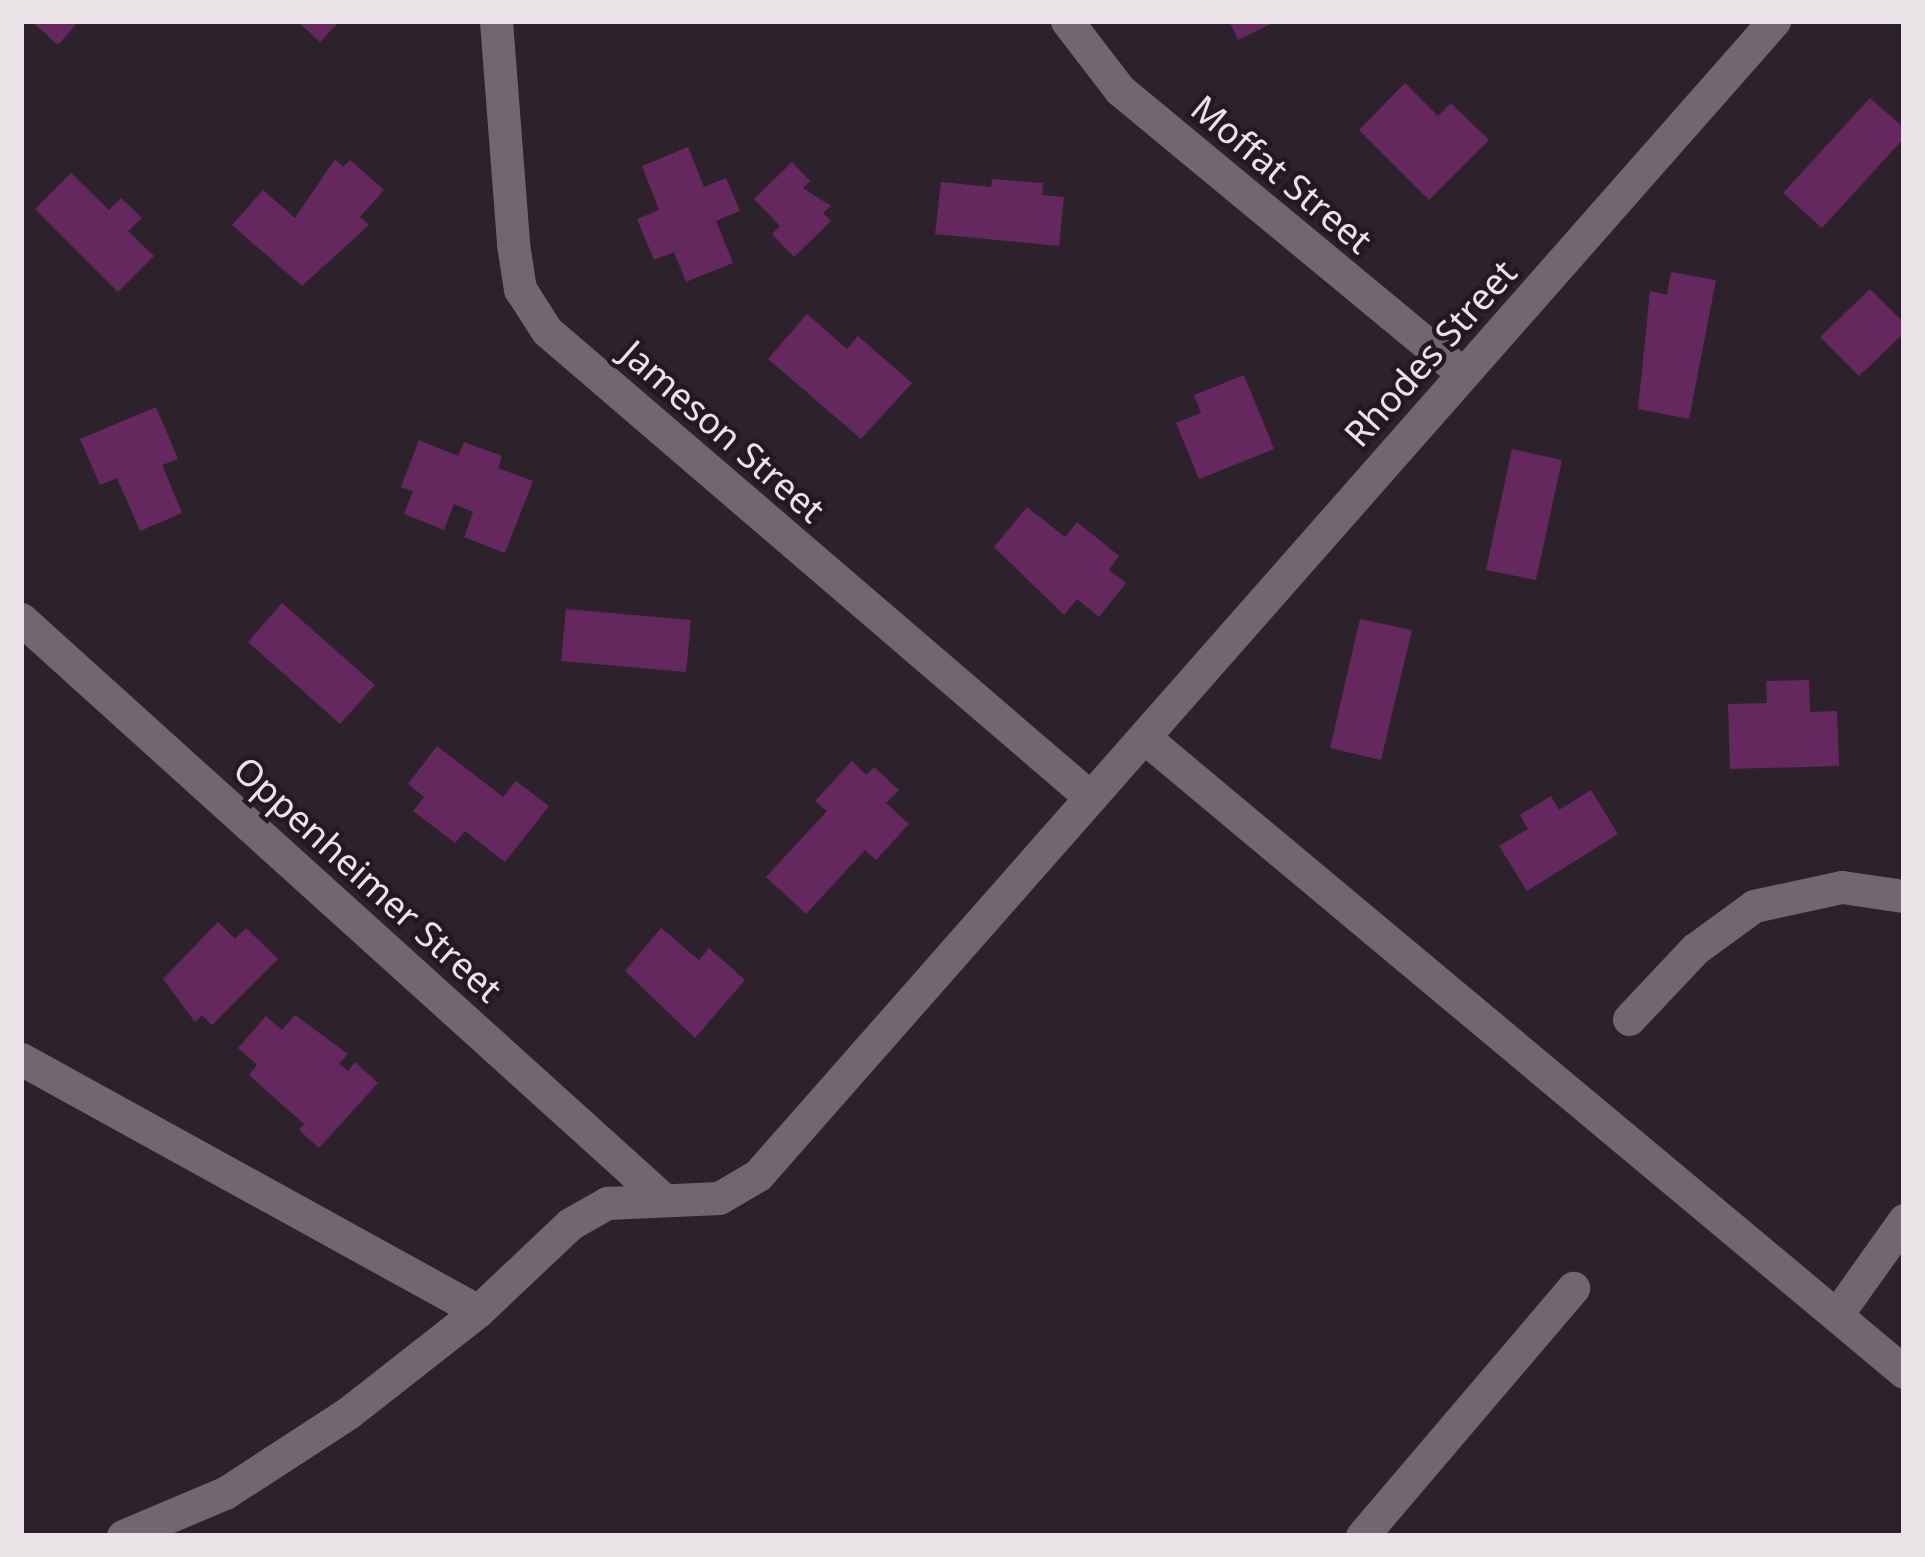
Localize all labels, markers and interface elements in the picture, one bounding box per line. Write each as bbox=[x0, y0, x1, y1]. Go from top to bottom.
street label: Moffat Street bbox=[1183, 86, 1381, 262]
street label: Rhodes Street bbox=[1335, 251, 1525, 455]
street label: Jameson Street bbox=[613, 331, 833, 531]
street label: Oppenheimer Street bbox=[225, 747, 511, 1011]

